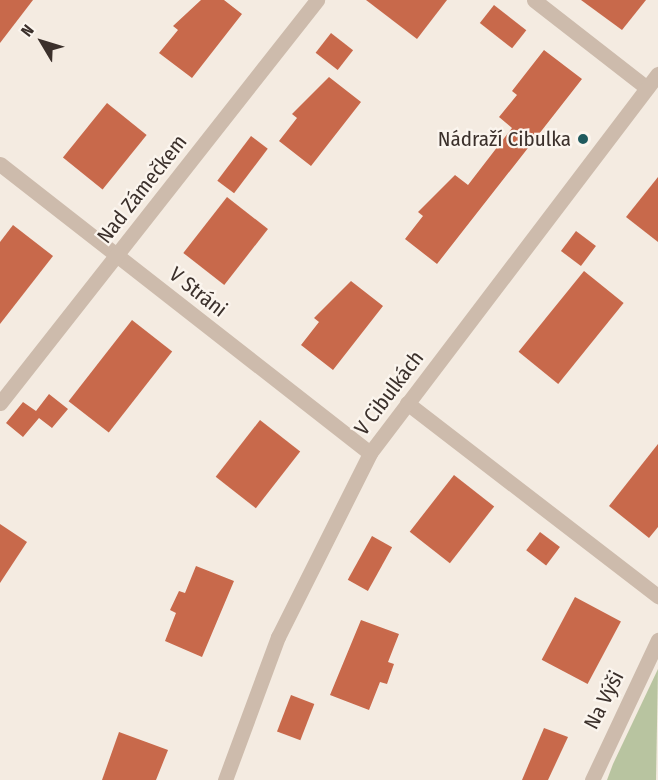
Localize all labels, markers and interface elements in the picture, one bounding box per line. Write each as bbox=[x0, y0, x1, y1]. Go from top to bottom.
north arrow bbox=[12, 12, 72, 72]
text: N bbox=[17, 21, 38, 40]
place label: Nádraží Cibulka bbox=[438, 126, 571, 152]
street label: Nad Zámečkem bbox=[92, 130, 192, 248]
marker: Nádraží Cibulka bbox=[576, 132, 590, 146]
street label: V Stráni bbox=[164, 262, 232, 322]
street label: V Cibulkách bbox=[349, 346, 429, 440]
street label: Na Výši bbox=[579, 667, 629, 733]

